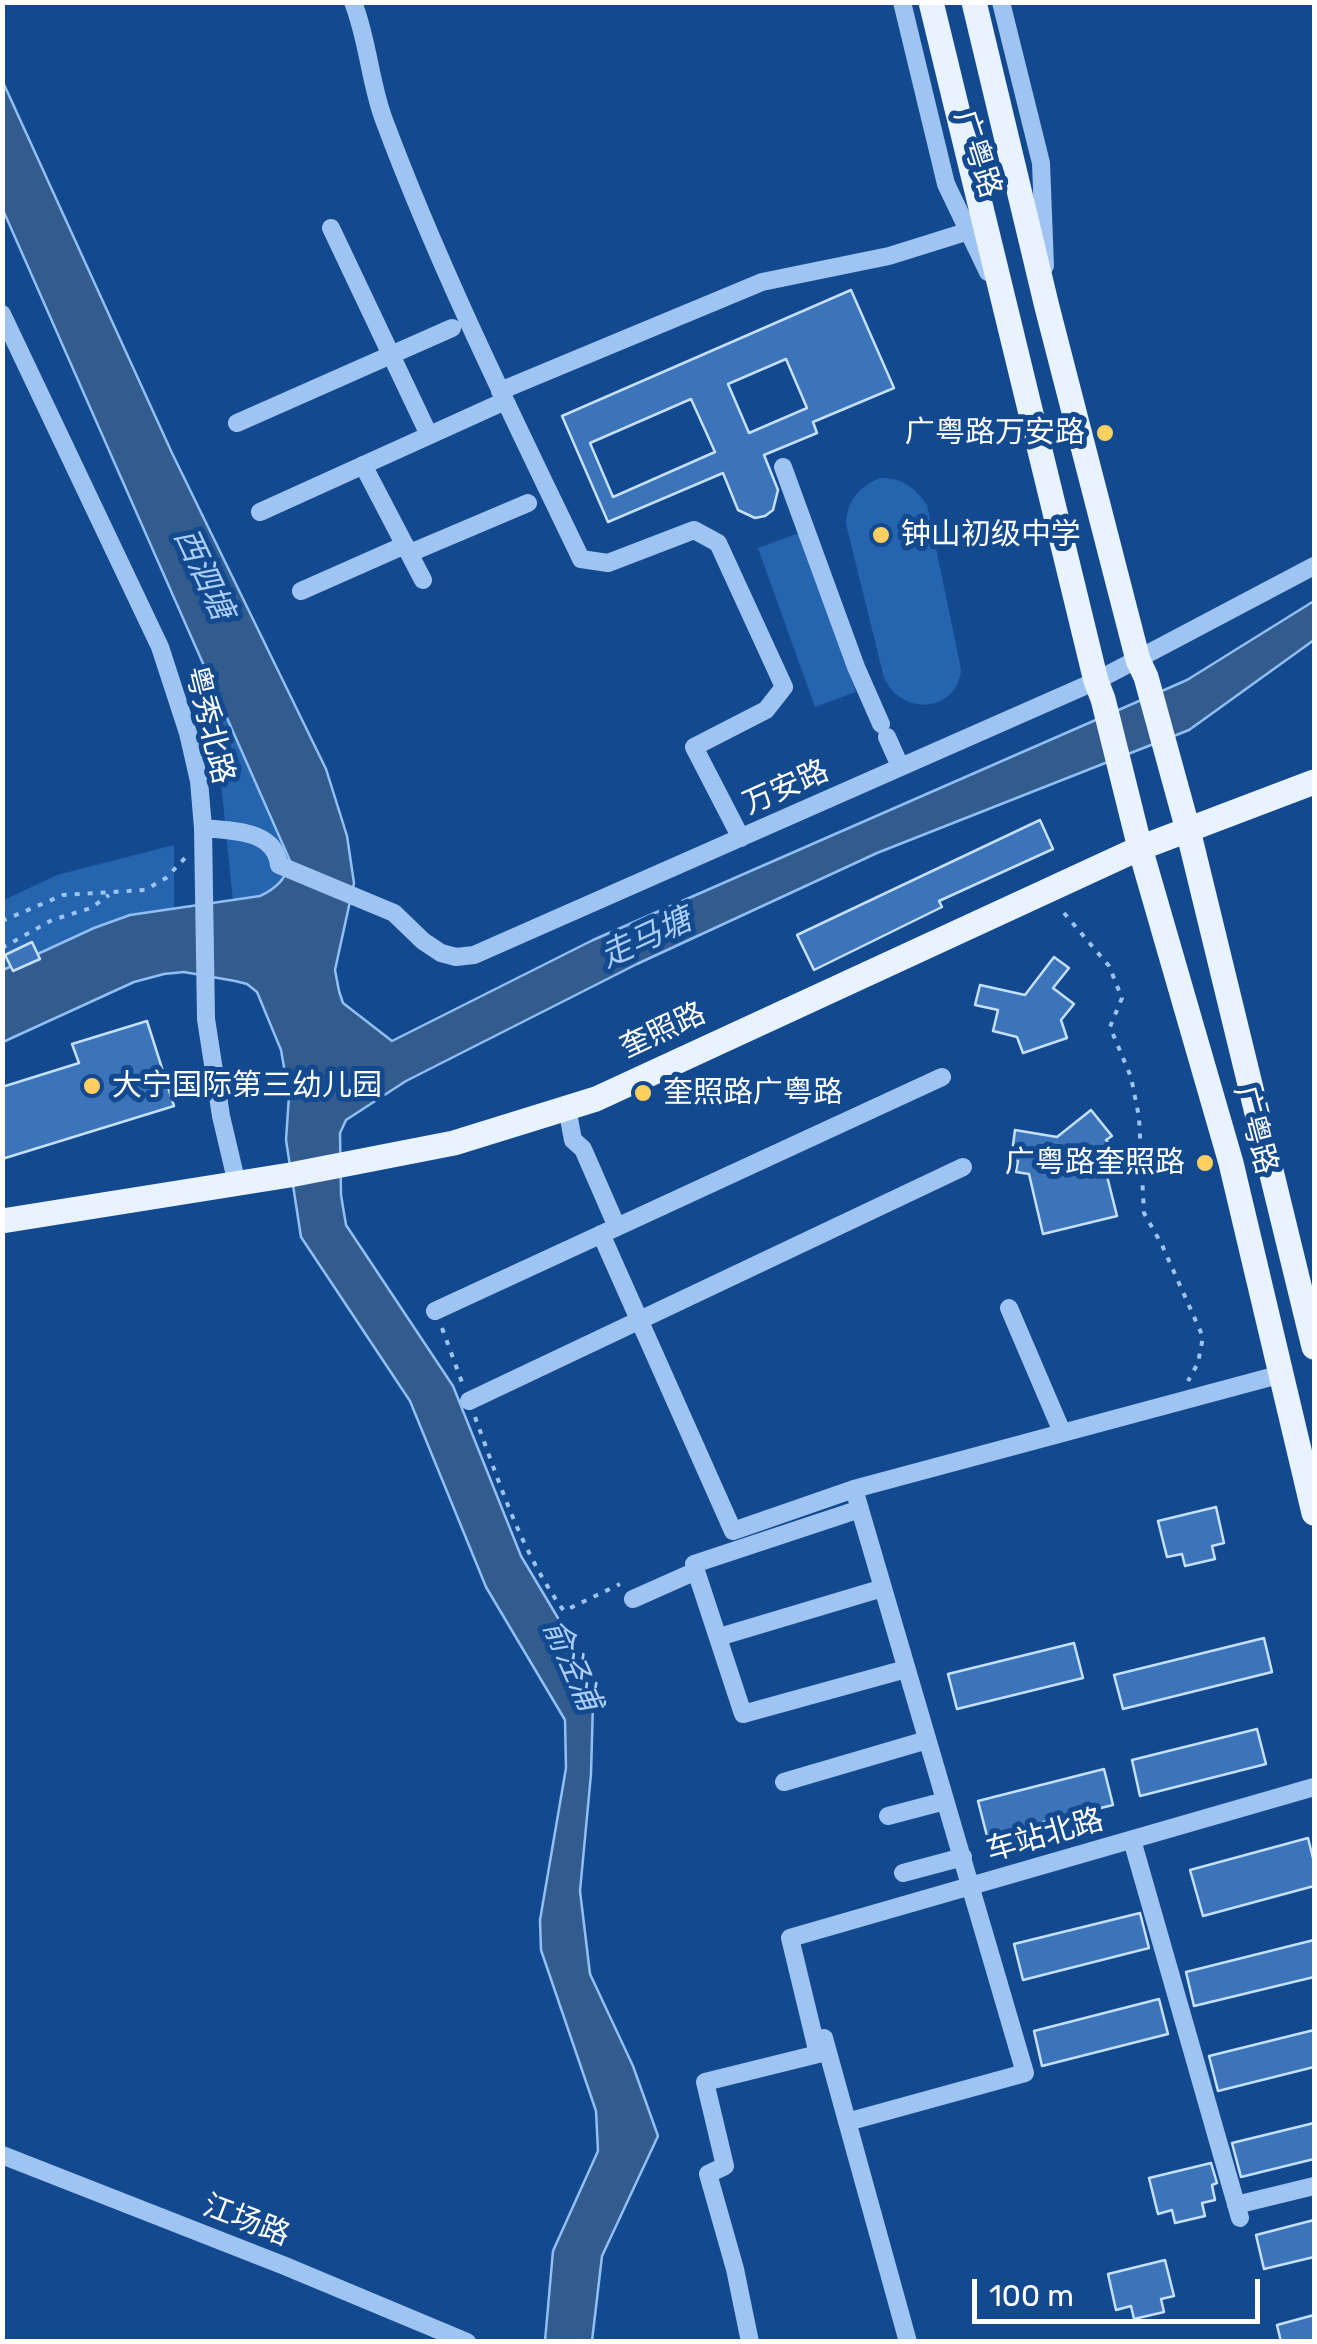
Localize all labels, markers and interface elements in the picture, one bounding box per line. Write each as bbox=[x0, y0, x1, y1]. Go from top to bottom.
street label: 广粤路 bbox=[946, 106, 1008, 202]
place label: 广粤路万安路 bbox=[905, 415, 1085, 451]
marker: 广粤路万安路 bbox=[1094, 422, 1116, 444]
place label: 钟山初级中学 bbox=[901, 517, 1081, 553]
water label: 西泗塘 bbox=[165, 522, 241, 626]
marker: 钟山初级中学 bbox=[870, 524, 892, 546]
street label: 粤秀北路 bbox=[177, 662, 241, 788]
street label: 万安路 bbox=[738, 753, 834, 823]
water label: 走马塘 bbox=[594, 901, 698, 977]
street label: 奎照路 bbox=[615, 996, 711, 1066]
place label: 大宁国际第三幼儿园 bbox=[112, 1068, 382, 1104]
marker: 大宁国际第三幼儿园 bbox=[81, 1075, 103, 1097]
place label: 奎照路广粤路 bbox=[663, 1075, 843, 1111]
marker: 奎照路广粤路 bbox=[632, 1082, 654, 1104]
street label: 广粤路 bbox=[1226, 1082, 1284, 1178]
place label: 广粤路奎照路 bbox=[1005, 1145, 1185, 1181]
marker: 广粤路奎照路 bbox=[1194, 1152, 1216, 1174]
water label: 俞泾浦 bbox=[534, 1613, 608, 1717]
street label: 车站北路 bbox=[982, 1802, 1108, 1870]
street label: 江场路 bbox=[198, 2188, 294, 2254]
scale bar bbox=[977, 2259, 1264, 2321]
text: 100 m bbox=[989, 2278, 1074, 2314]

